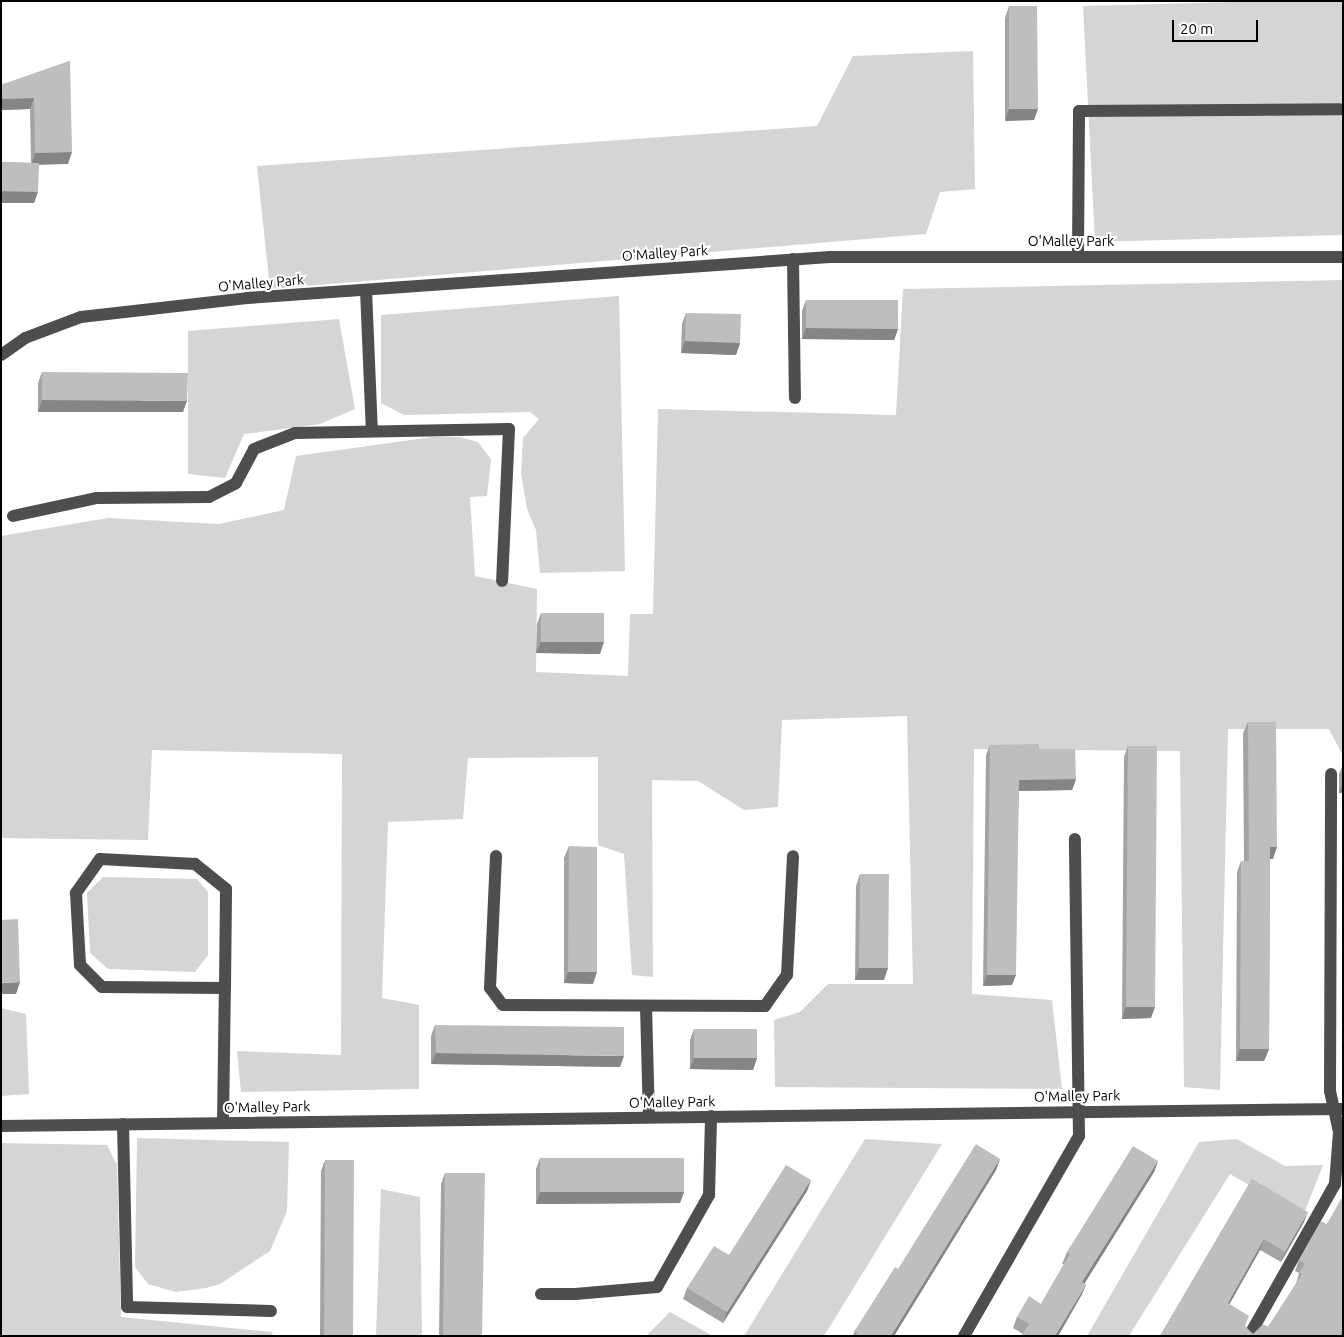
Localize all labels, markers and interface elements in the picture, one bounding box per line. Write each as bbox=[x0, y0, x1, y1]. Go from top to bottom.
scale bar bbox=[1174, 10, 1260, 42]
text: 20 m bbox=[1180, 20, 1213, 37]
street label: O'Malley Park bbox=[1028, 233, 1114, 249]
street label: O'Malley Park bbox=[621, 242, 709, 264]
street label: O'Malley Park bbox=[217, 271, 305, 295]
street label: O'Malley Park bbox=[1034, 1087, 1120, 1105]
street label: O'Malley Park bbox=[629, 1093, 715, 1111]
street label: O'Malley Park bbox=[224, 1098, 310, 1116]

